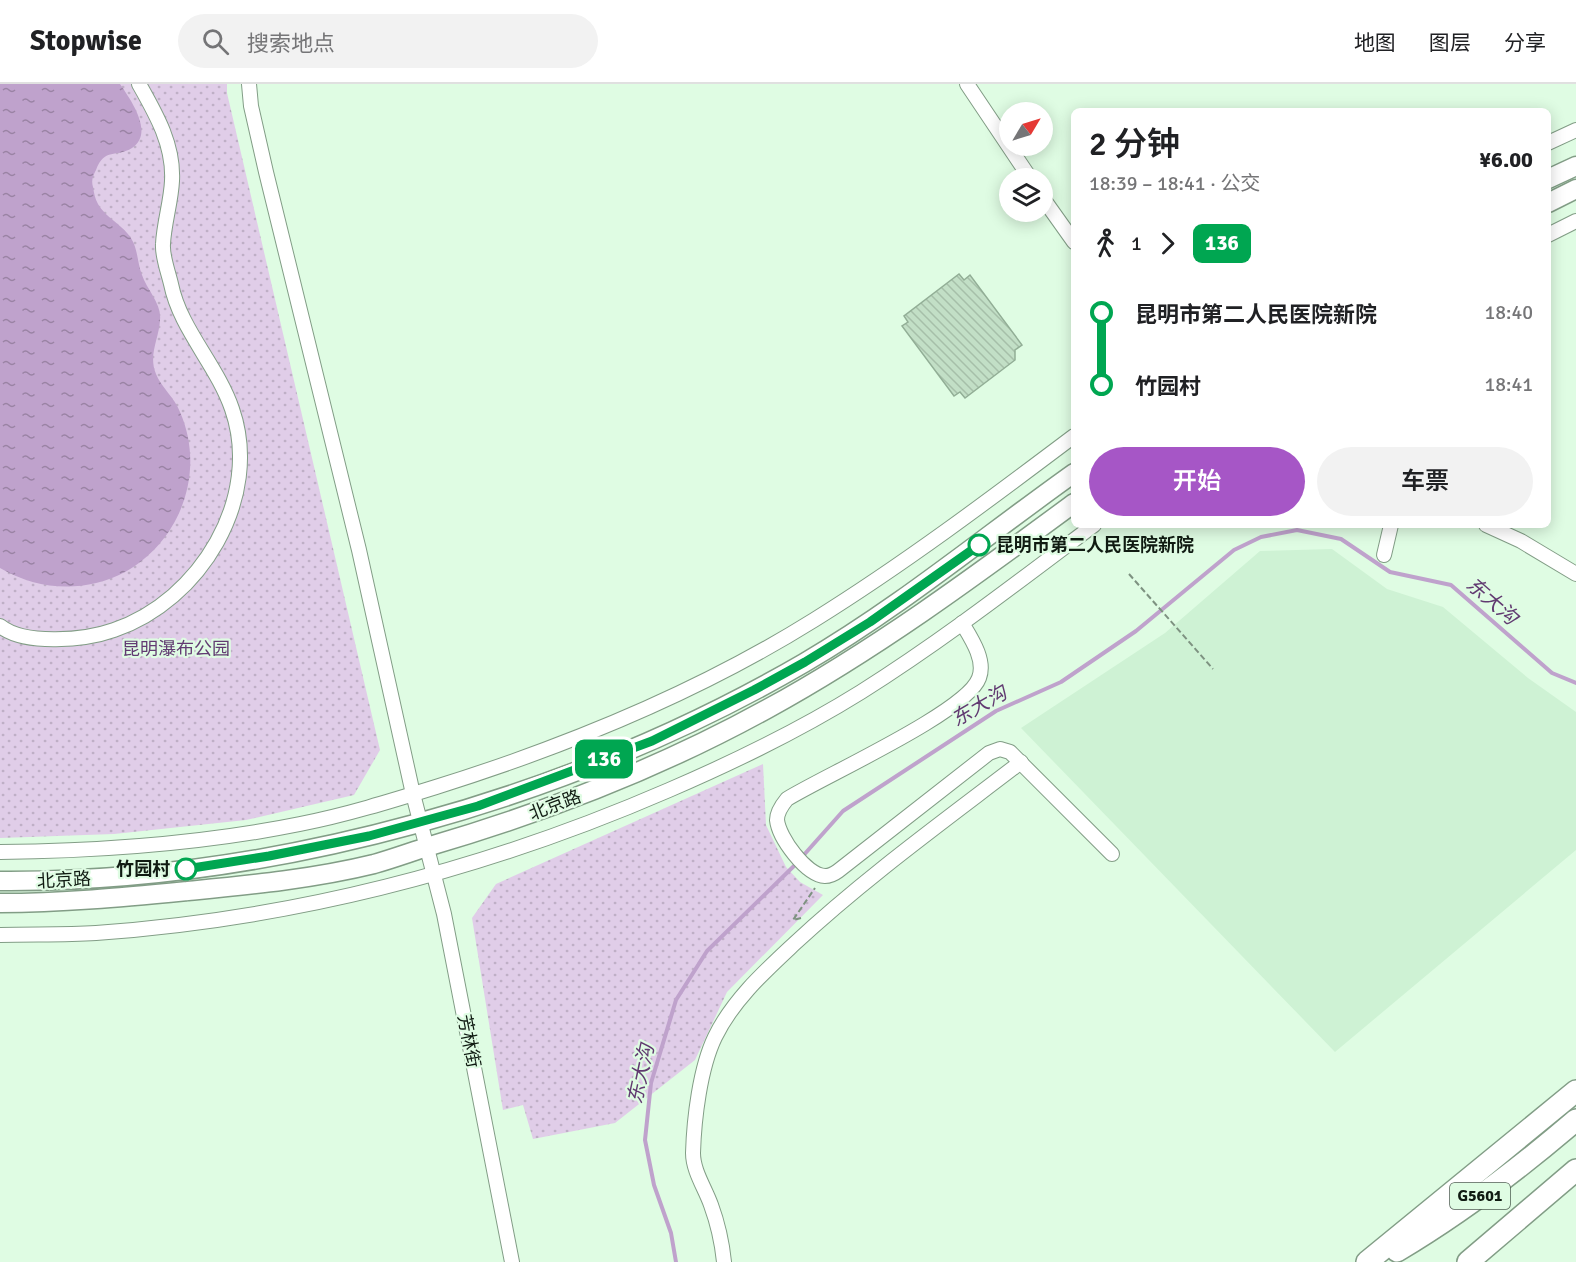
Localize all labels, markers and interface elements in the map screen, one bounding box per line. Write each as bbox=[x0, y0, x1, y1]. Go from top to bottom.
search box bbox=[178, 14, 598, 68]
text: Stopwise bbox=[30, 24, 142, 58]
icon: search bbox=[199, 25, 232, 58]
text: 搜索地点 bbox=[247, 30, 335, 57]
text: 地图 bbox=[1354, 30, 1396, 56]
text: 图层 bbox=[1429, 30, 1471, 56]
text: 分享 bbox=[1504, 30, 1546, 56]
north arrow bbox=[999, 102, 1053, 156]
map controls bbox=[999, 102, 1053, 222]
text: 2 分钟 bbox=[1089, 124, 1180, 165]
text: ¥6.00 bbox=[1479, 146, 1533, 173]
button: layers bbox=[999, 168, 1053, 222]
text: 18:39 – 18:41 · 公交 bbox=[1089, 171, 1260, 196]
icon: walk bbox=[1089, 227, 1122, 260]
icon: forward bbox=[1151, 227, 1184, 260]
text: 136 bbox=[1205, 230, 1239, 256]
text: 1 bbox=[1131, 231, 1142, 256]
text: 18:40 bbox=[1484, 300, 1533, 325]
text: 昆明市第二人民医院新院 bbox=[1135, 301, 1377, 328]
text: 18:41 bbox=[1484, 372, 1533, 397]
text: 竹园村 bbox=[1135, 373, 1201, 400]
button: 开始 bbox=[1089, 447, 1305, 516]
button: 车票 bbox=[1317, 447, 1533, 516]
marker: 昆明市第二人民医院新院 bbox=[968, 534, 990, 556]
place label: 昆明市第二人民医院新院 bbox=[996, 534, 1194, 556]
water label: 东大沟 bbox=[1461, 572, 1524, 631]
park label: 昆明瀑布公园 bbox=[122, 638, 230, 660]
water label: 东大沟 bbox=[947, 679, 1013, 732]
line badge: 136 bbox=[570, 740, 638, 778]
text: 136 bbox=[587, 746, 621, 772]
street label: 北京路 bbox=[526, 785, 584, 825]
place label: 竹园村 bbox=[116, 858, 170, 880]
marker: 竹园村 bbox=[175, 858, 197, 880]
street label: 北京路 bbox=[36, 868, 92, 892]
street label: 芳林街 bbox=[453, 1012, 485, 1070]
water label: 东大沟 bbox=[623, 1040, 660, 1106]
road number: G5601 bbox=[1450, 1183, 1510, 1209]

